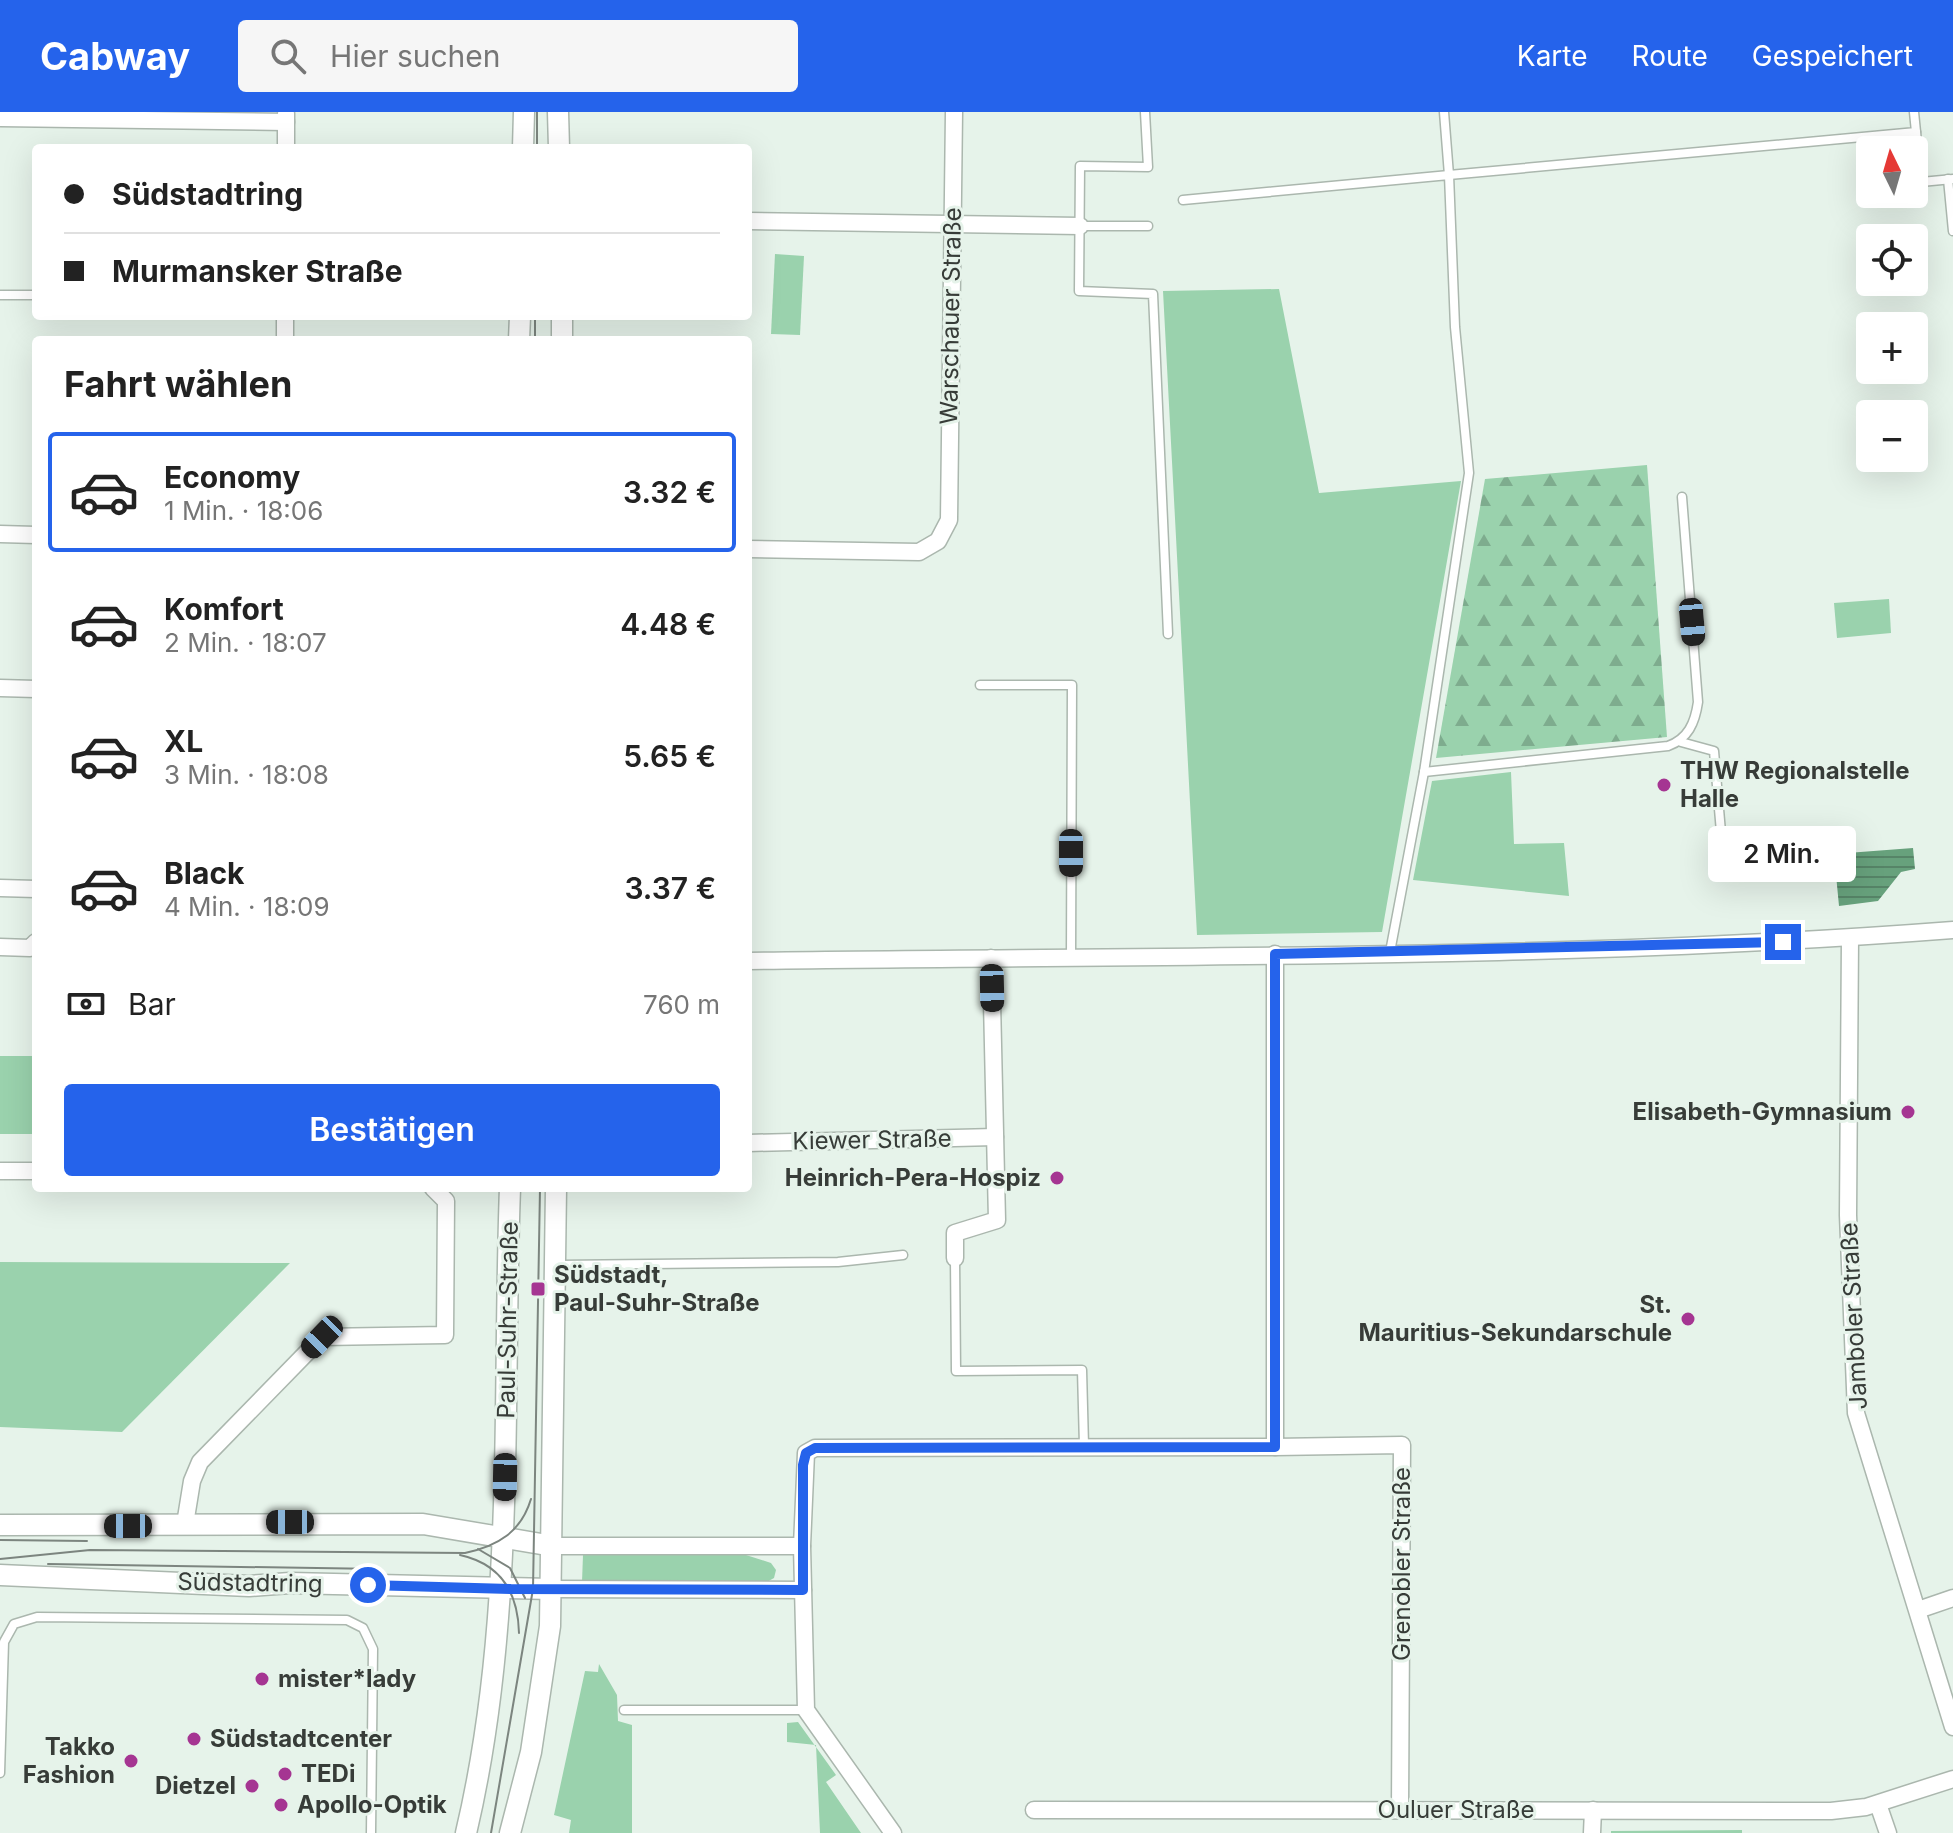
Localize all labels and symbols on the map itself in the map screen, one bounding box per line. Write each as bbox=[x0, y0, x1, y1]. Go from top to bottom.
north arrow bbox=[1856, 136, 1928, 208]
street label: Warschauer Straße bbox=[934, 207, 967, 425]
car bbox=[1678, 597, 1706, 647]
place label: THW Regionalstelle Halle bbox=[1680, 756, 1910, 813]
marker: THW Regionalstelle Halle bbox=[1655, 776, 1673, 794]
callout: 2 Min. bbox=[1709, 826, 1857, 882]
car bbox=[1059, 829, 1083, 877]
route end bbox=[1765, 924, 1801, 960]
car bbox=[980, 964, 1004, 1012]
place label: Elisabeth-Gymnasium bbox=[1633, 1097, 1892, 1126]
marker: Elisabeth-Gymnasium bbox=[1899, 1103, 1917, 1121]
street label: Kiewer Straße bbox=[792, 1124, 952, 1155]
place label: Heinrich-Pera-Hospiz bbox=[785, 1163, 1041, 1192]
marker: Heinrich-Pera-Hospiz bbox=[1048, 1169, 1066, 1187]
street label: Paul-Suhr-Straße bbox=[491, 1221, 524, 1419]
street label: Jamboler Straße bbox=[1834, 1222, 1873, 1410]
place label: Südstadt, Paul-Suhr-Straße bbox=[554, 1260, 760, 1317]
marker: Südstadt, Paul-Suhr-Straße bbox=[529, 1280, 547, 1298]
place label: St. Mauritius-Sekundarschule bbox=[1359, 1290, 1672, 1347]
marker: St. Mauritius-Sekundarschule bbox=[1679, 1310, 1697, 1328]
car bbox=[297, 1311, 347, 1363]
car bbox=[493, 1453, 517, 1501]
street label: Grenobler Straße bbox=[1387, 1467, 1416, 1661]
car bbox=[266, 1510, 314, 1534]
car bbox=[104, 1514, 152, 1538]
street label: Südstadtring bbox=[177, 1567, 323, 1598]
route start bbox=[350, 1567, 386, 1603]
place label: mister*lady bbox=[278, 1664, 417, 1693]
marker: mister*lady bbox=[253, 1670, 271, 1688]
place label: Südstadtcenter bbox=[210, 1724, 392, 1753]
marker: Südstadtcenter bbox=[185, 1730, 203, 1748]
place label: Takko Fashion bbox=[23, 1732, 115, 1789]
marker: Takko Fashion bbox=[122, 1752, 140, 1770]
place label: TEDi bbox=[301, 1759, 355, 1788]
marker: TEDi bbox=[276, 1765, 294, 1783]
place label: Dietzel bbox=[155, 1771, 236, 1800]
marker: Dietzel bbox=[243, 1777, 261, 1795]
place label: Apollo-Optik bbox=[297, 1790, 447, 1819]
street label: Ouluer Straße bbox=[1378, 1795, 1534, 1824]
marker: Apollo-Optik bbox=[272, 1796, 290, 1814]

